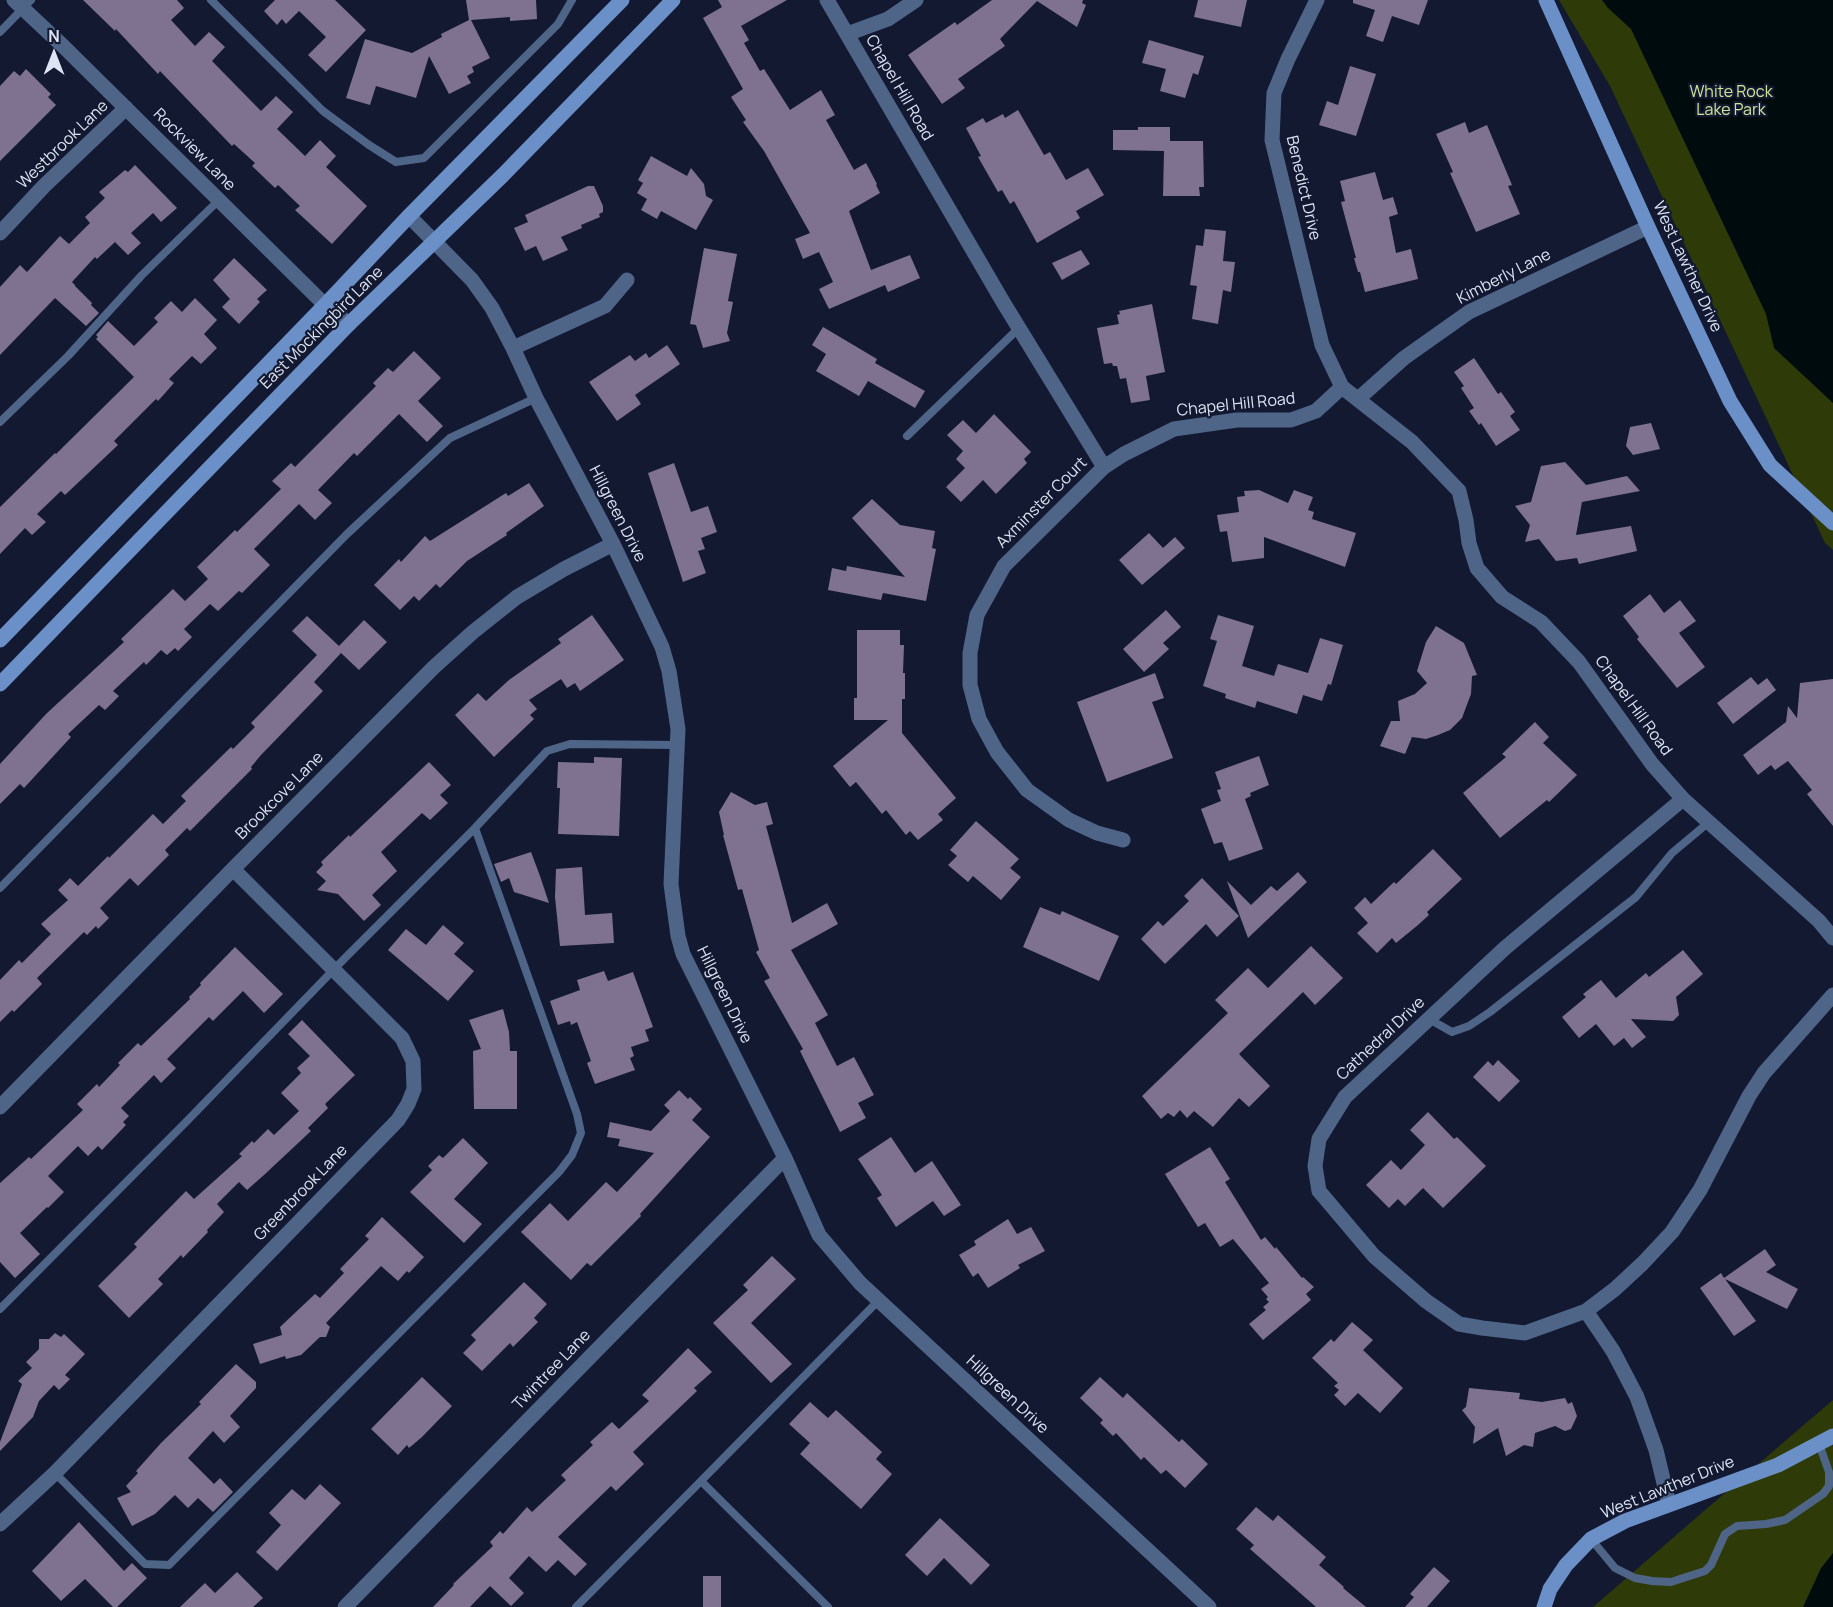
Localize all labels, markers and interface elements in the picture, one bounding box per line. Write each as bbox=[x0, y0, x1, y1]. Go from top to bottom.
north arrow bbox=[24, 24, 84, 84]
text: N bbox=[48, 25, 60, 47]
street label: Chapel Hill Road bbox=[861, 32, 937, 144]
park label: White Rock Lake Park bbox=[1689, 83, 1773, 121]
street label: Westbrook Lane bbox=[13, 97, 113, 193]
street label: Rockview Lane bbox=[149, 105, 239, 195]
street label: Benedict Drive bbox=[1282, 134, 1324, 242]
street label: West Lawther Drive bbox=[1648, 199, 1726, 335]
street label: Kimberly Lane bbox=[1454, 245, 1554, 309]
street label: East Mockingbird Lane bbox=[257, 263, 387, 393]
street label: Chapel Hill Road bbox=[1176, 389, 1296, 421]
street label: Axminster Court bbox=[993, 454, 1091, 552]
street label: Hillgreen Drive bbox=[584, 463, 650, 565]
street label: Chapel Hill Road bbox=[1590, 652, 1676, 760]
street label: Brookcove Lane bbox=[232, 748, 328, 844]
street label: Hillgreen Drive bbox=[692, 943, 756, 1047]
street label: Cathedral Drive bbox=[1333, 993, 1429, 1085]
street label: Greenbrook Lane bbox=[250, 1141, 352, 1245]
street label: Twintree Lane bbox=[509, 1326, 595, 1414]
street label: Hillgreen Drive bbox=[962, 1352, 1052, 1438]
street label: West Lawther Drive bbox=[1599, 1452, 1737, 1524]

